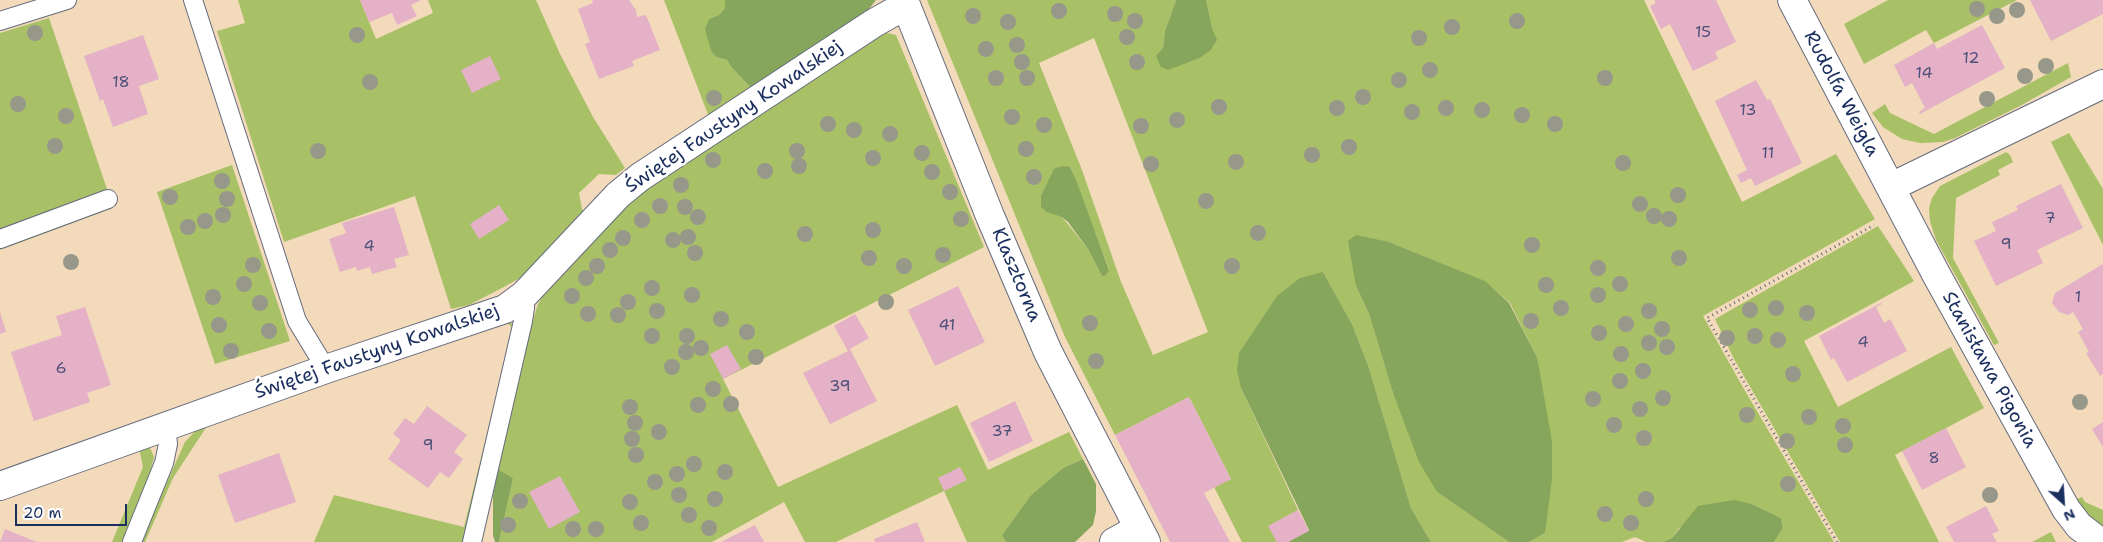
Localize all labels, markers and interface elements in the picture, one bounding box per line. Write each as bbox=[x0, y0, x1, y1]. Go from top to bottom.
house number: 15 bbox=[1695, 23, 1711, 43]
street label: Rudolfa Weigla bbox=[1798, 27, 1884, 161]
street label: Świętej Faustyny Kowalskiej bbox=[621, 36, 847, 198]
house number: 12 bbox=[1962, 49, 1980, 69]
house number: 14 bbox=[1915, 64, 1933, 84]
house number: 18 bbox=[112, 73, 130, 93]
house number: 13 bbox=[1739, 101, 1757, 121]
house number: 11 bbox=[1762, 144, 1774, 164]
house number: 7 bbox=[2044, 209, 2056, 229]
street label: Klasztorna bbox=[986, 225, 1046, 325]
house number: 9 bbox=[2000, 235, 2012, 255]
house number: 4 bbox=[363, 237, 375, 257]
street label: Stanisława Pigonia bbox=[1937, 288, 2041, 452]
house number: 1 bbox=[2075, 288, 2081, 308]
street label: Świętej Faustyny Kowalskiej bbox=[252, 299, 502, 405]
house number: 41 bbox=[938, 316, 956, 336]
house number: 4 bbox=[1857, 333, 1869, 353]
house number: 6 bbox=[55, 359, 67, 379]
house number: 39 bbox=[829, 377, 851, 397]
house number: 37 bbox=[991, 422, 1013, 442]
house number: 9 bbox=[422, 436, 434, 456]
house number: 8 bbox=[1928, 449, 1940, 469]
north arrow bbox=[2038, 477, 2088, 527]
scale bar bbox=[18, 494, 130, 526]
text: 20 m bbox=[23, 503, 62, 523]
text: N bbox=[2061, 505, 2079, 526]

